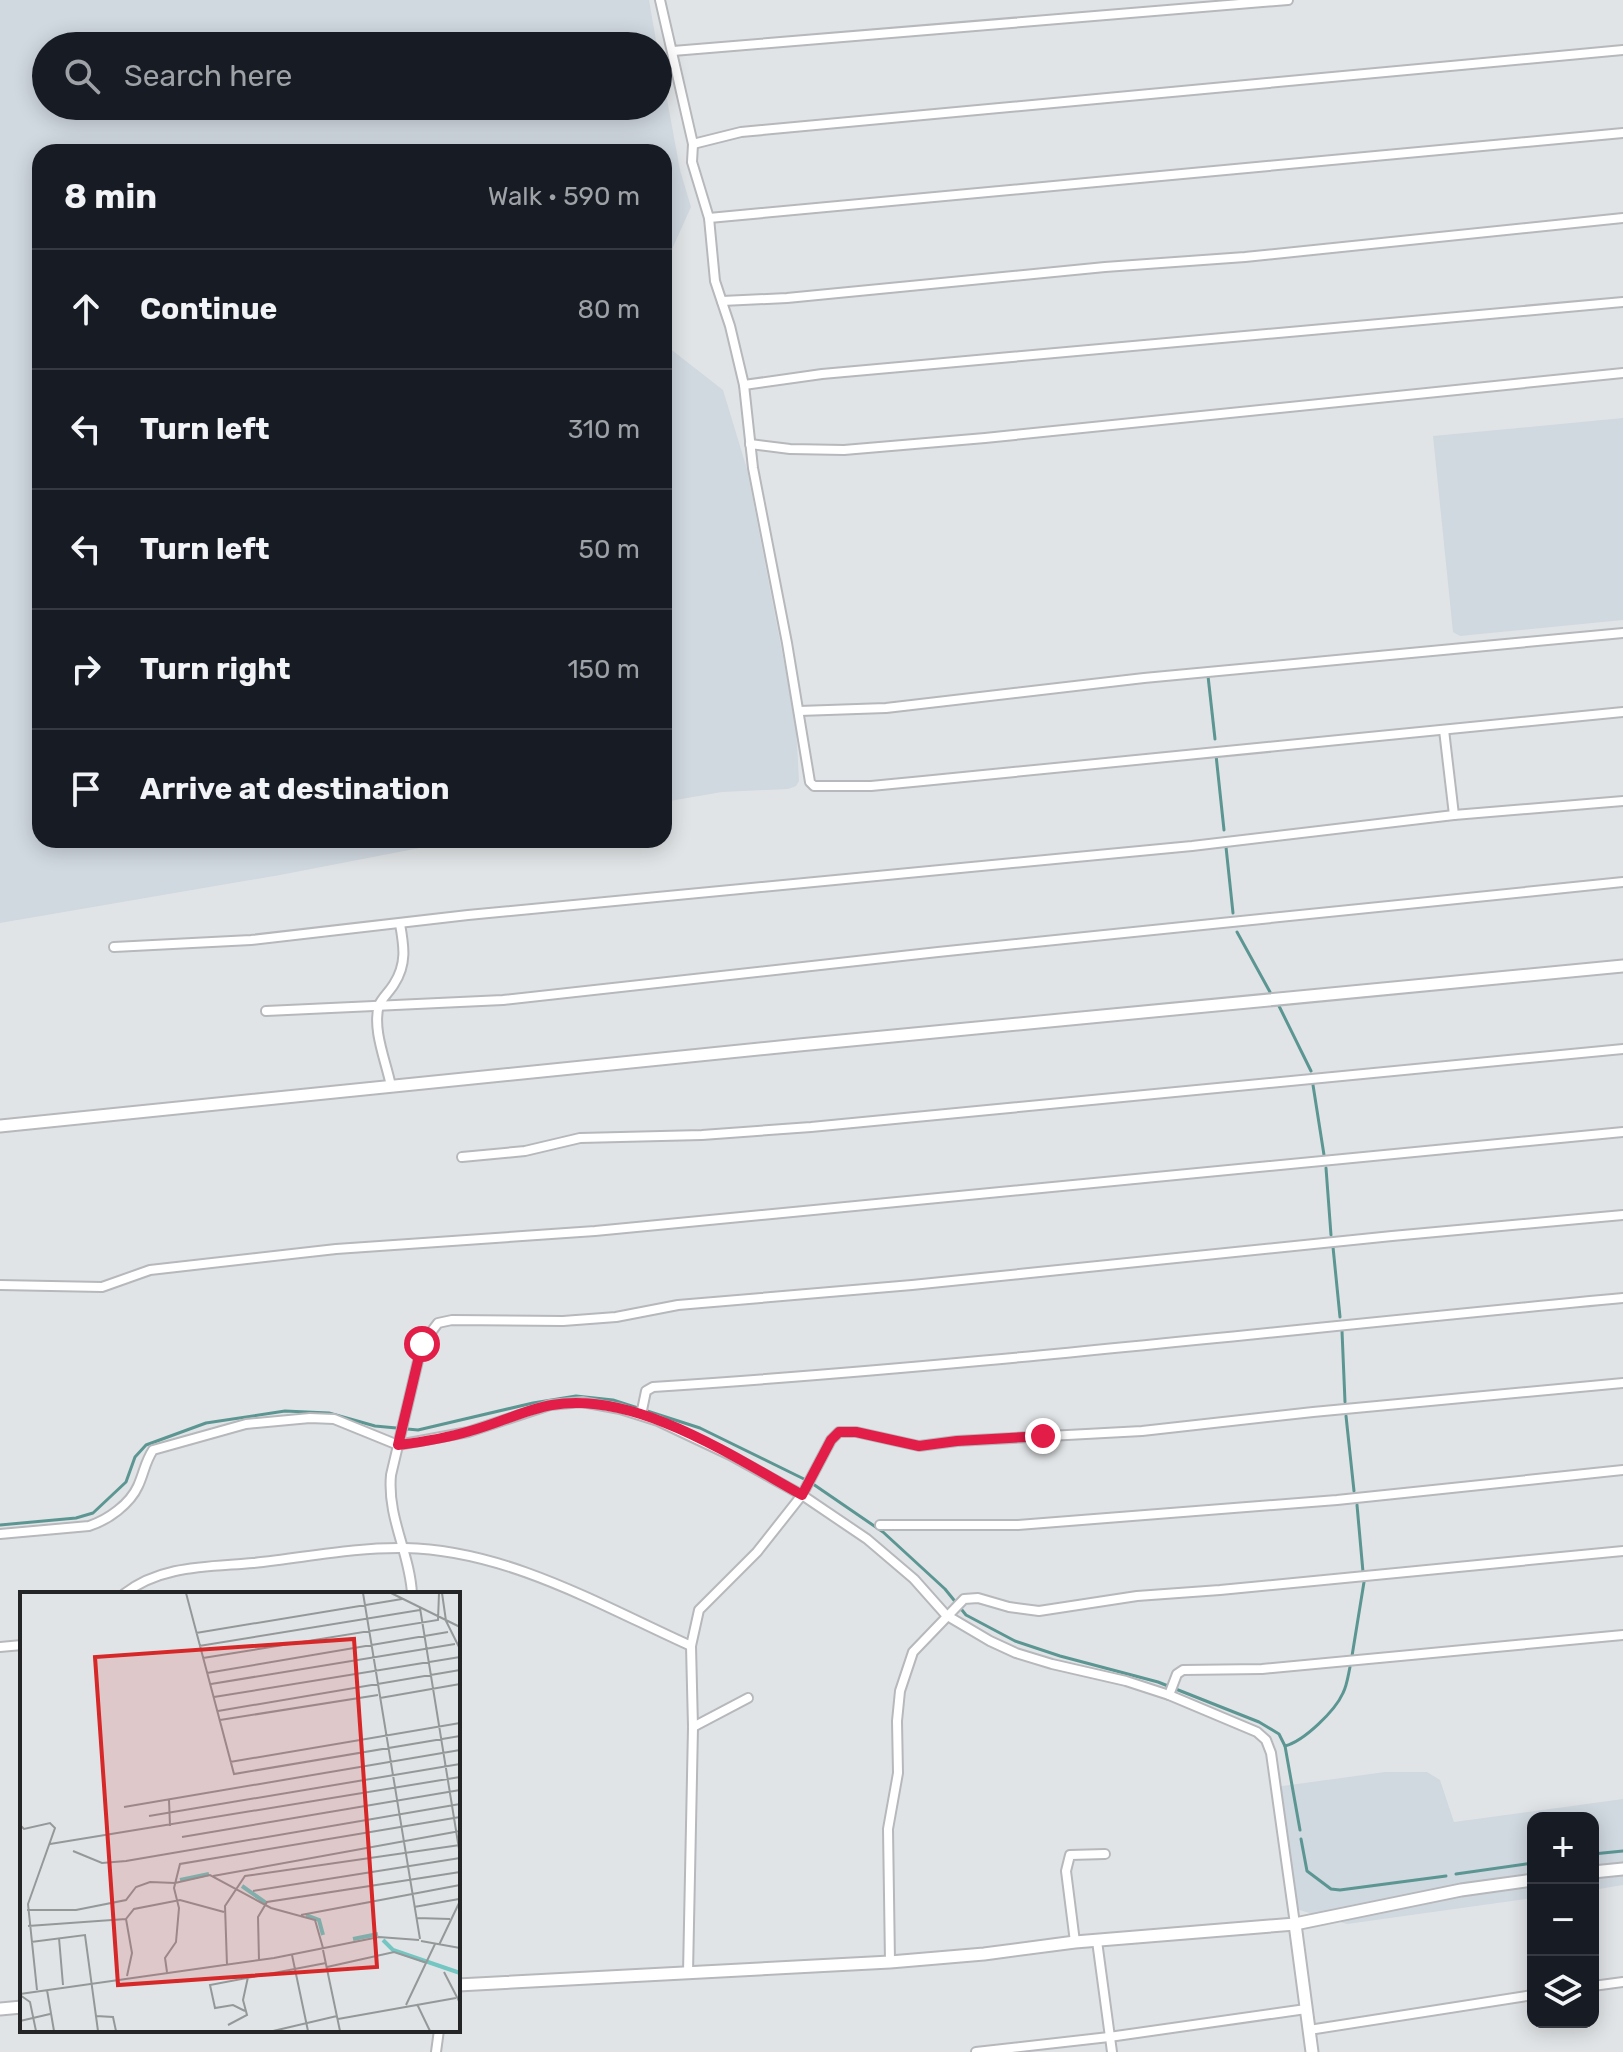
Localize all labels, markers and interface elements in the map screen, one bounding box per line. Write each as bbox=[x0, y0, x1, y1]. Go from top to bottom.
search box bbox=[32, 32, 672, 120]
icon: search bbox=[60, 54, 104, 98]
text: Search here bbox=[124, 58, 292, 94]
text: 8 min bbox=[64, 176, 157, 217]
text: Walk · 590 m bbox=[488, 181, 640, 212]
icon: ahead bbox=[64, 287, 108, 331]
text: Continue bbox=[140, 291, 277, 327]
text: 80 m bbox=[577, 294, 640, 325]
icon: left bbox=[64, 407, 108, 451]
text: Turn left bbox=[140, 411, 270, 447]
text: 310 m bbox=[568, 414, 640, 445]
icon: left bbox=[64, 527, 108, 571]
text: Turn left bbox=[140, 531, 270, 567]
text: 50 m bbox=[579, 534, 640, 565]
icon: right bbox=[64, 647, 108, 691]
text: Turn right bbox=[140, 651, 291, 687]
text: 150 m bbox=[567, 654, 640, 685]
icon: arrive bbox=[64, 767, 108, 811]
text: Arrive at destination bbox=[140, 771, 450, 807]
route start bbox=[404, 1326, 440, 1362]
route end bbox=[1025, 1418, 1061, 1454]
inset map bbox=[20, 1592, 460, 2032]
map controls bbox=[1527, 1812, 1599, 2028]
button: + bbox=[1527, 1812, 1599, 1884]
button: − bbox=[1527, 1884, 1599, 1956]
button: layers bbox=[1527, 1956, 1599, 2028]

